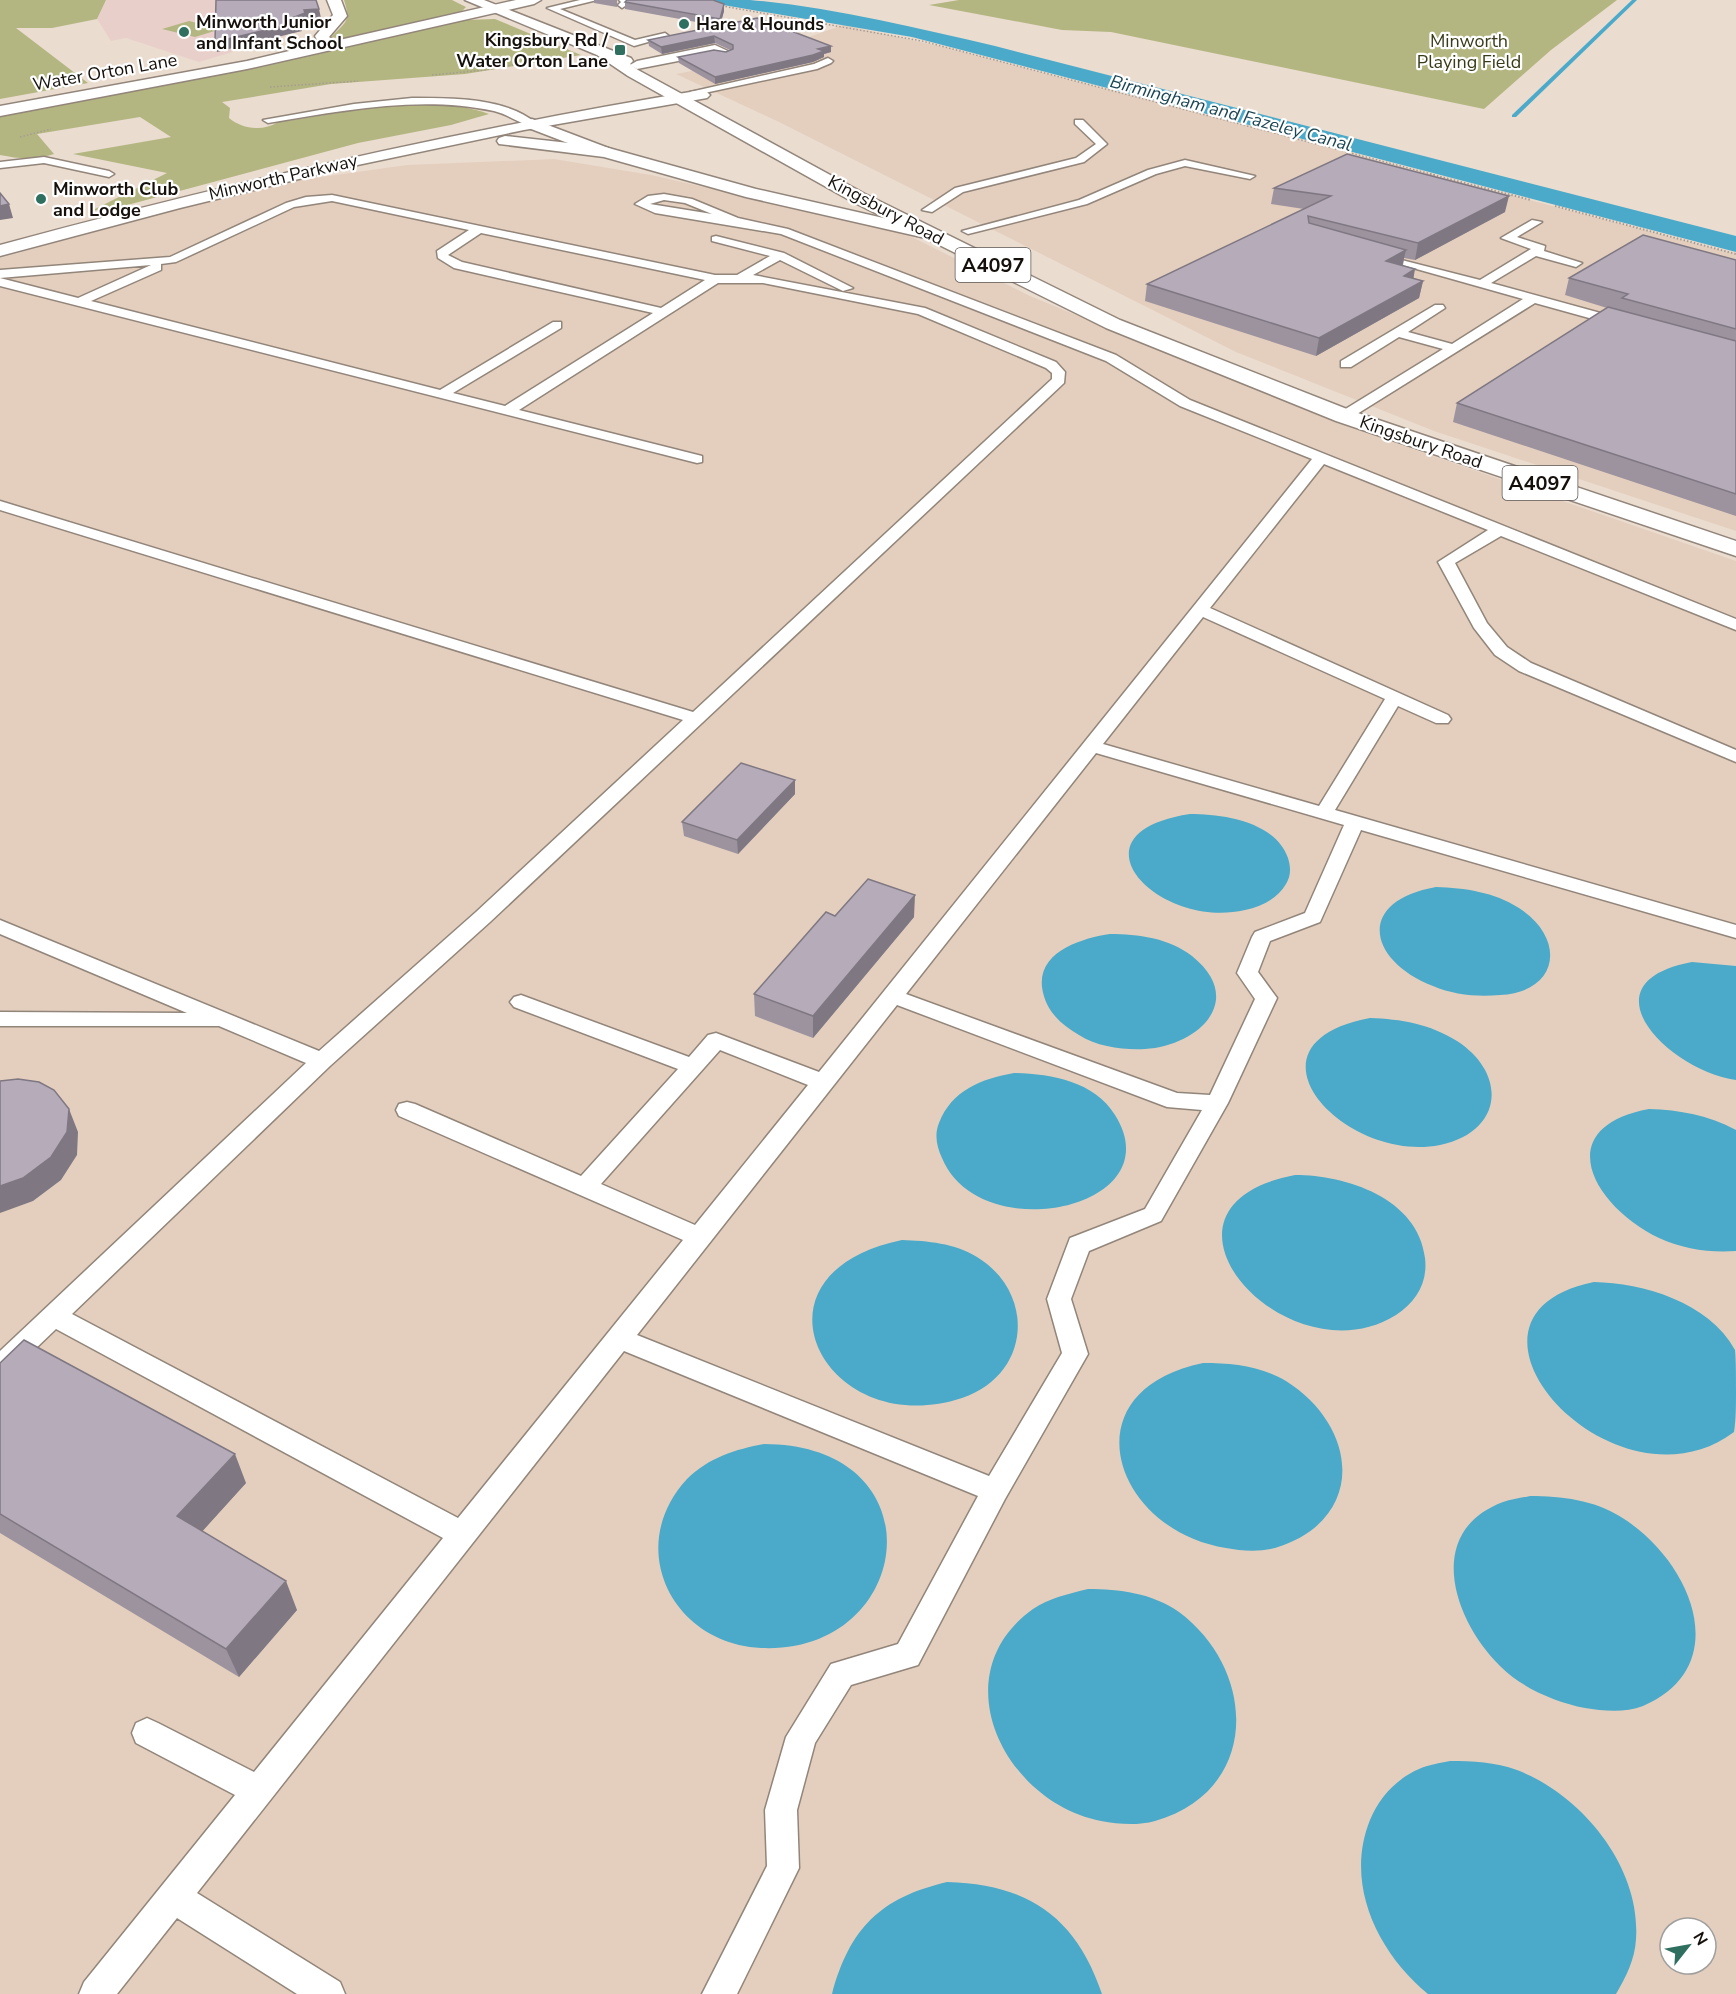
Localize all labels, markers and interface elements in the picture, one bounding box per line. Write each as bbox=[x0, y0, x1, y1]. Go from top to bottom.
place label: Minworth Junior and Infant School bbox=[196, 10, 343, 55]
place label: Hare & Hounds bbox=[696, 12, 824, 36]
marker: Hare & Hounds bbox=[677, 17, 691, 31]
marker: Minworth Junior and Infant School bbox=[177, 25, 191, 39]
place label: Kingsbury Rd / Water Orton Lane bbox=[456, 28, 608, 73]
park label: Minworth Playing Field bbox=[1417, 29, 1521, 74]
marker: Kingsbury Rd / Water Orton Lane bbox=[613, 43, 627, 57]
street label: Water Orton Lane bbox=[31, 47, 179, 97]
water label: Birmingham and Fazeley Canal bbox=[1107, 69, 1355, 157]
street label: Minworth Parkway bbox=[206, 148, 361, 206]
street label: Kingsbury Road bbox=[824, 169, 948, 251]
place label: Minworth Club and Lodge bbox=[53, 177, 178, 222]
marker: Minworth Club and Lodge bbox=[34, 192, 48, 206]
road number: A4097 bbox=[956, 248, 1030, 282]
street label: Kingsbury Road bbox=[1356, 410, 1486, 474]
road number: A4097 bbox=[1502, 466, 1578, 500]
north arrow bbox=[1658, 1916, 1718, 1976]
text: N bbox=[1687, 1928, 1713, 1950]

